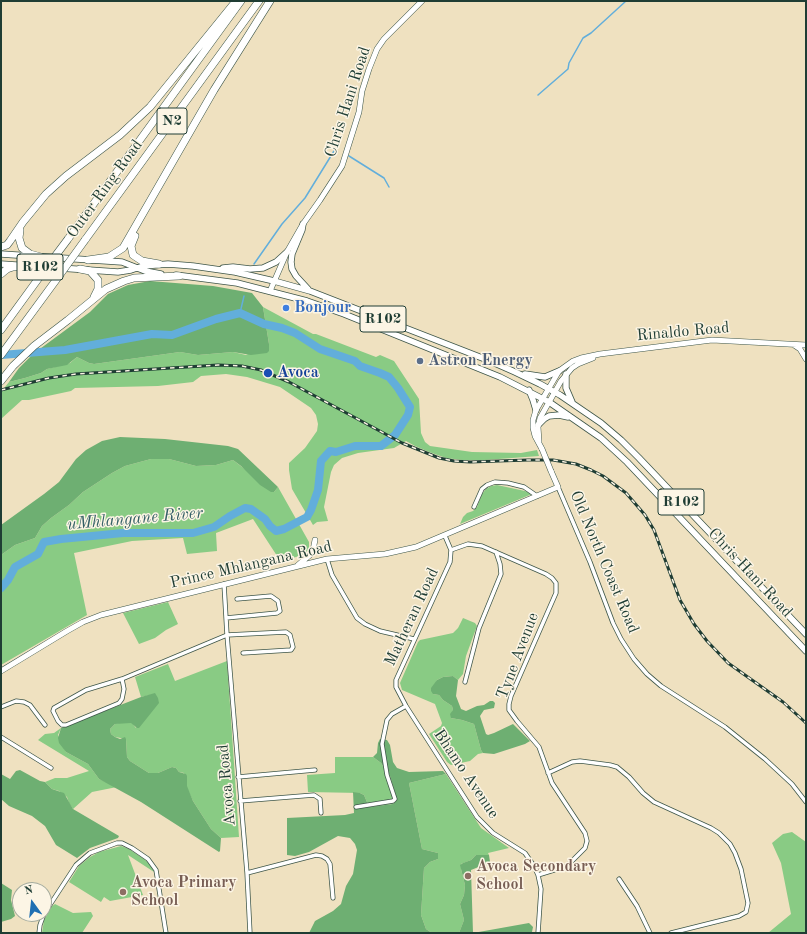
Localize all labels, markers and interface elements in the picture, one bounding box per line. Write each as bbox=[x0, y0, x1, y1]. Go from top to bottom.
street label: Chris Hani Road bbox=[321, 44, 375, 160]
road number: N2 bbox=[157, 108, 187, 134]
street label: Outer Ring Road bbox=[63, 136, 147, 242]
road number: R102 bbox=[17, 254, 63, 280]
place label: Bonjour bbox=[294, 298, 351, 318]
marker: Bonjour bbox=[281, 303, 291, 313]
road number: R102 bbox=[360, 306, 406, 332]
street label: Rinaldo Road bbox=[636, 318, 730, 346]
place label: Astron Energy bbox=[428, 351, 533, 371]
marker: Astron Energy bbox=[415, 356, 425, 366]
place label: Avoca bbox=[277, 363, 319, 383]
marker: Avoca bbox=[262, 367, 274, 379]
street label: Old North Coast Road bbox=[565, 488, 643, 636]
road number: R102 bbox=[658, 489, 704, 515]
water label: uMhlangane River bbox=[66, 503, 204, 535]
street label: Chris Hani Road bbox=[704, 524, 796, 622]
street label: Prince Mhlangana Road bbox=[168, 537, 334, 593]
street label: Matheran Road bbox=[381, 565, 443, 669]
street label: Tyne Avenue bbox=[493, 610, 543, 702]
street label: Bhamo Avenue bbox=[429, 726, 503, 822]
street label: Avoca Road bbox=[214, 743, 240, 827]
place label: Avoca Secondary School bbox=[476, 857, 596, 895]
marker: Avoca Secondary School bbox=[463, 871, 473, 881]
place label: Avoca Primary School bbox=[131, 873, 237, 911]
north arrow bbox=[12, 882, 52, 922]
text: N bbox=[24, 884, 35, 897]
marker: Avoca Primary School bbox=[118, 887, 128, 897]

